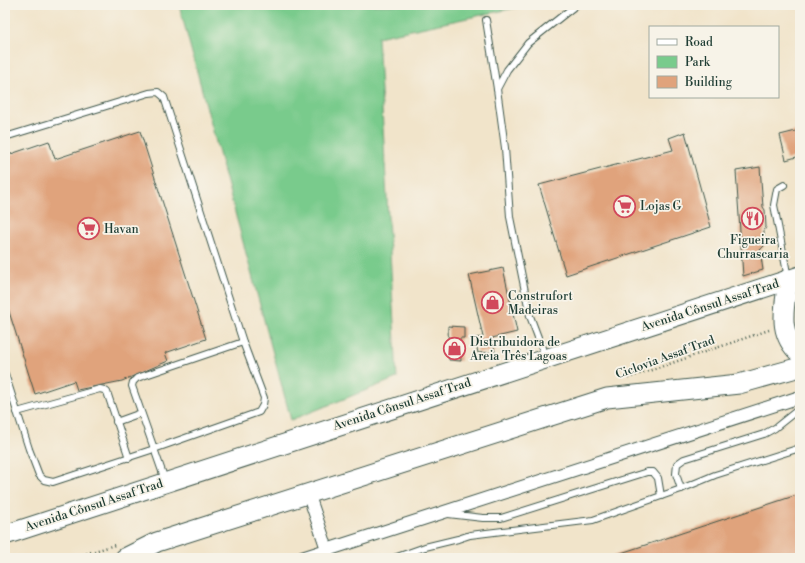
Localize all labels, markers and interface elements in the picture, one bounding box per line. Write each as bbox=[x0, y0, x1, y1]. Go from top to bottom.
legend bbox=[649, 26, 779, 98]
text: Road bbox=[685, 35, 713, 50]
text: Park bbox=[685, 55, 711, 70]
text: Building bbox=[684, 75, 733, 90]
supermarket icon: Lojas G bbox=[612, 193, 638, 219]
place label: Lojas G bbox=[640, 199, 681, 214]
restaurant icon: Figueira Churrascaria bbox=[740, 206, 766, 232]
supermarket icon: Havan bbox=[75, 216, 101, 242]
place label: Havan bbox=[104, 222, 139, 237]
place label: Figueira Churrascaria bbox=[717, 233, 790, 262]
street label: Avenida Cônsul Assaf Trad bbox=[638, 276, 781, 335]
place label: Construfort Madeiras bbox=[508, 289, 573, 318]
shop icon: Construfort Madeiras bbox=[480, 290, 506, 316]
street label: Ciclovia Assaf Trad bbox=[614, 333, 717, 382]
place label: Distribuidora de Areia Três Lagoas bbox=[469, 335, 567, 364]
shop icon: Distribuidora de Areia Três Lagoas bbox=[441, 336, 467, 362]
street label: Avenida Cônsul Assaf Trad bbox=[330, 375, 473, 434]
street label: Avenida Cônsul Assaf Trad bbox=[22, 476, 165, 535]

